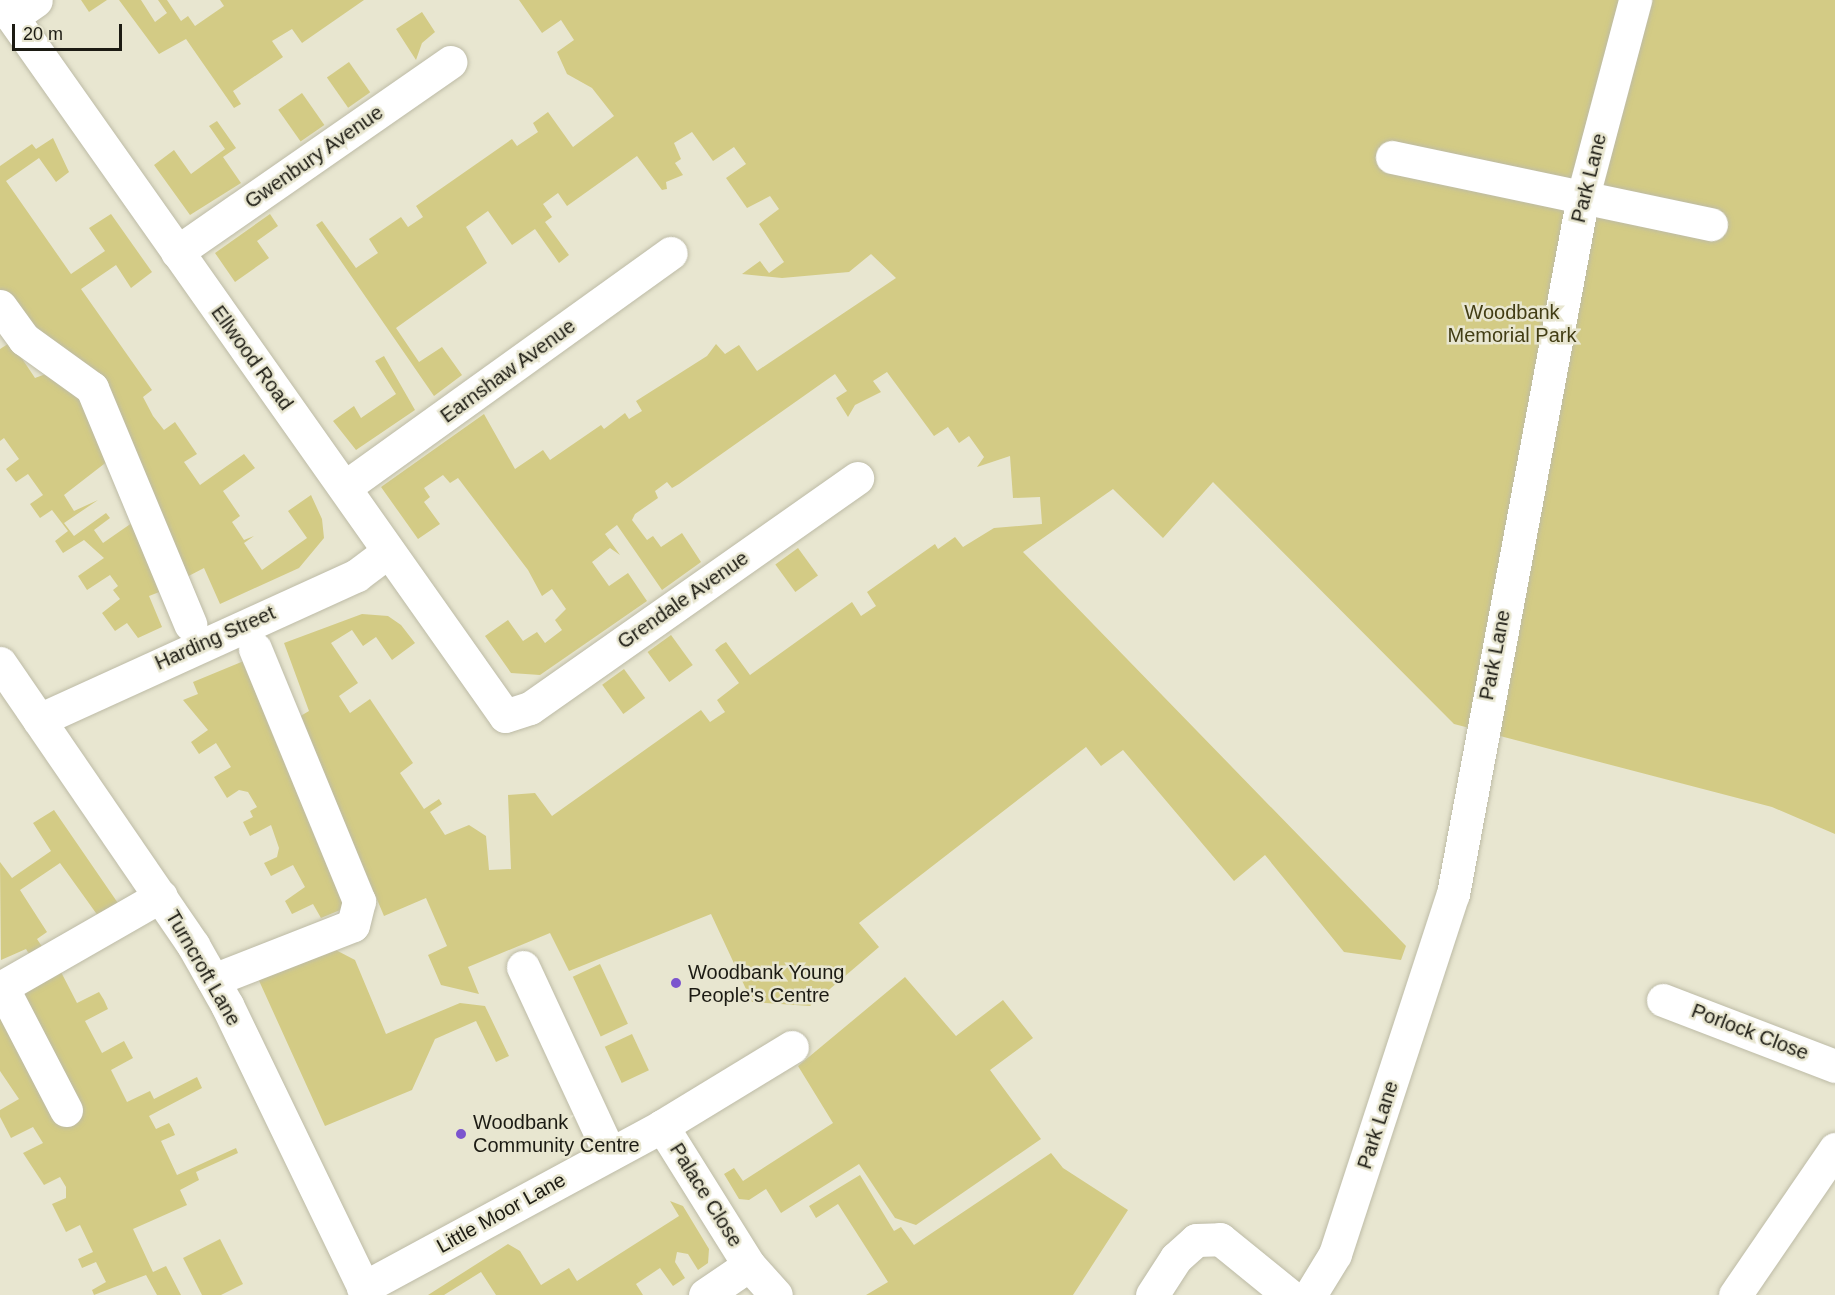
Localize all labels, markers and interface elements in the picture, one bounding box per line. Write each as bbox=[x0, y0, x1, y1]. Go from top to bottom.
scale bar bbox=[15, 12, 124, 50]
text: 20 m bbox=[23, 24, 63, 44]
street label: Gwenbury Avenue bbox=[240, 100, 388, 214]
street label: Park Lane bbox=[1566, 131, 1612, 225]
park label: Woodbank Memorial Park bbox=[1448, 300, 1576, 347]
street label: Ellwood Road bbox=[206, 301, 298, 415]
street label: Earnshaw Avenue bbox=[435, 314, 581, 428]
street label: Grendale Avenue bbox=[613, 546, 753, 654]
street label: Harding Street bbox=[151, 601, 279, 675]
street label: Park Lane bbox=[1475, 608, 1515, 702]
street label: Turncroft Lane bbox=[160, 906, 246, 1030]
place label: Woodbank Young People's Centre bbox=[688, 960, 845, 1007]
marker: Woodbank Young People's Centre bbox=[669, 976, 683, 990]
street label: Porlock Close bbox=[1688, 999, 1812, 1065]
street label: Park Lane bbox=[1353, 1078, 1403, 1172]
place label: Woodbank Community Centre bbox=[473, 1110, 640, 1157]
marker: Woodbank Community Centre bbox=[454, 1127, 468, 1141]
street label: Palace Close bbox=[665, 1139, 747, 1251]
street label: Little Moor Lane bbox=[432, 1168, 570, 1258]

